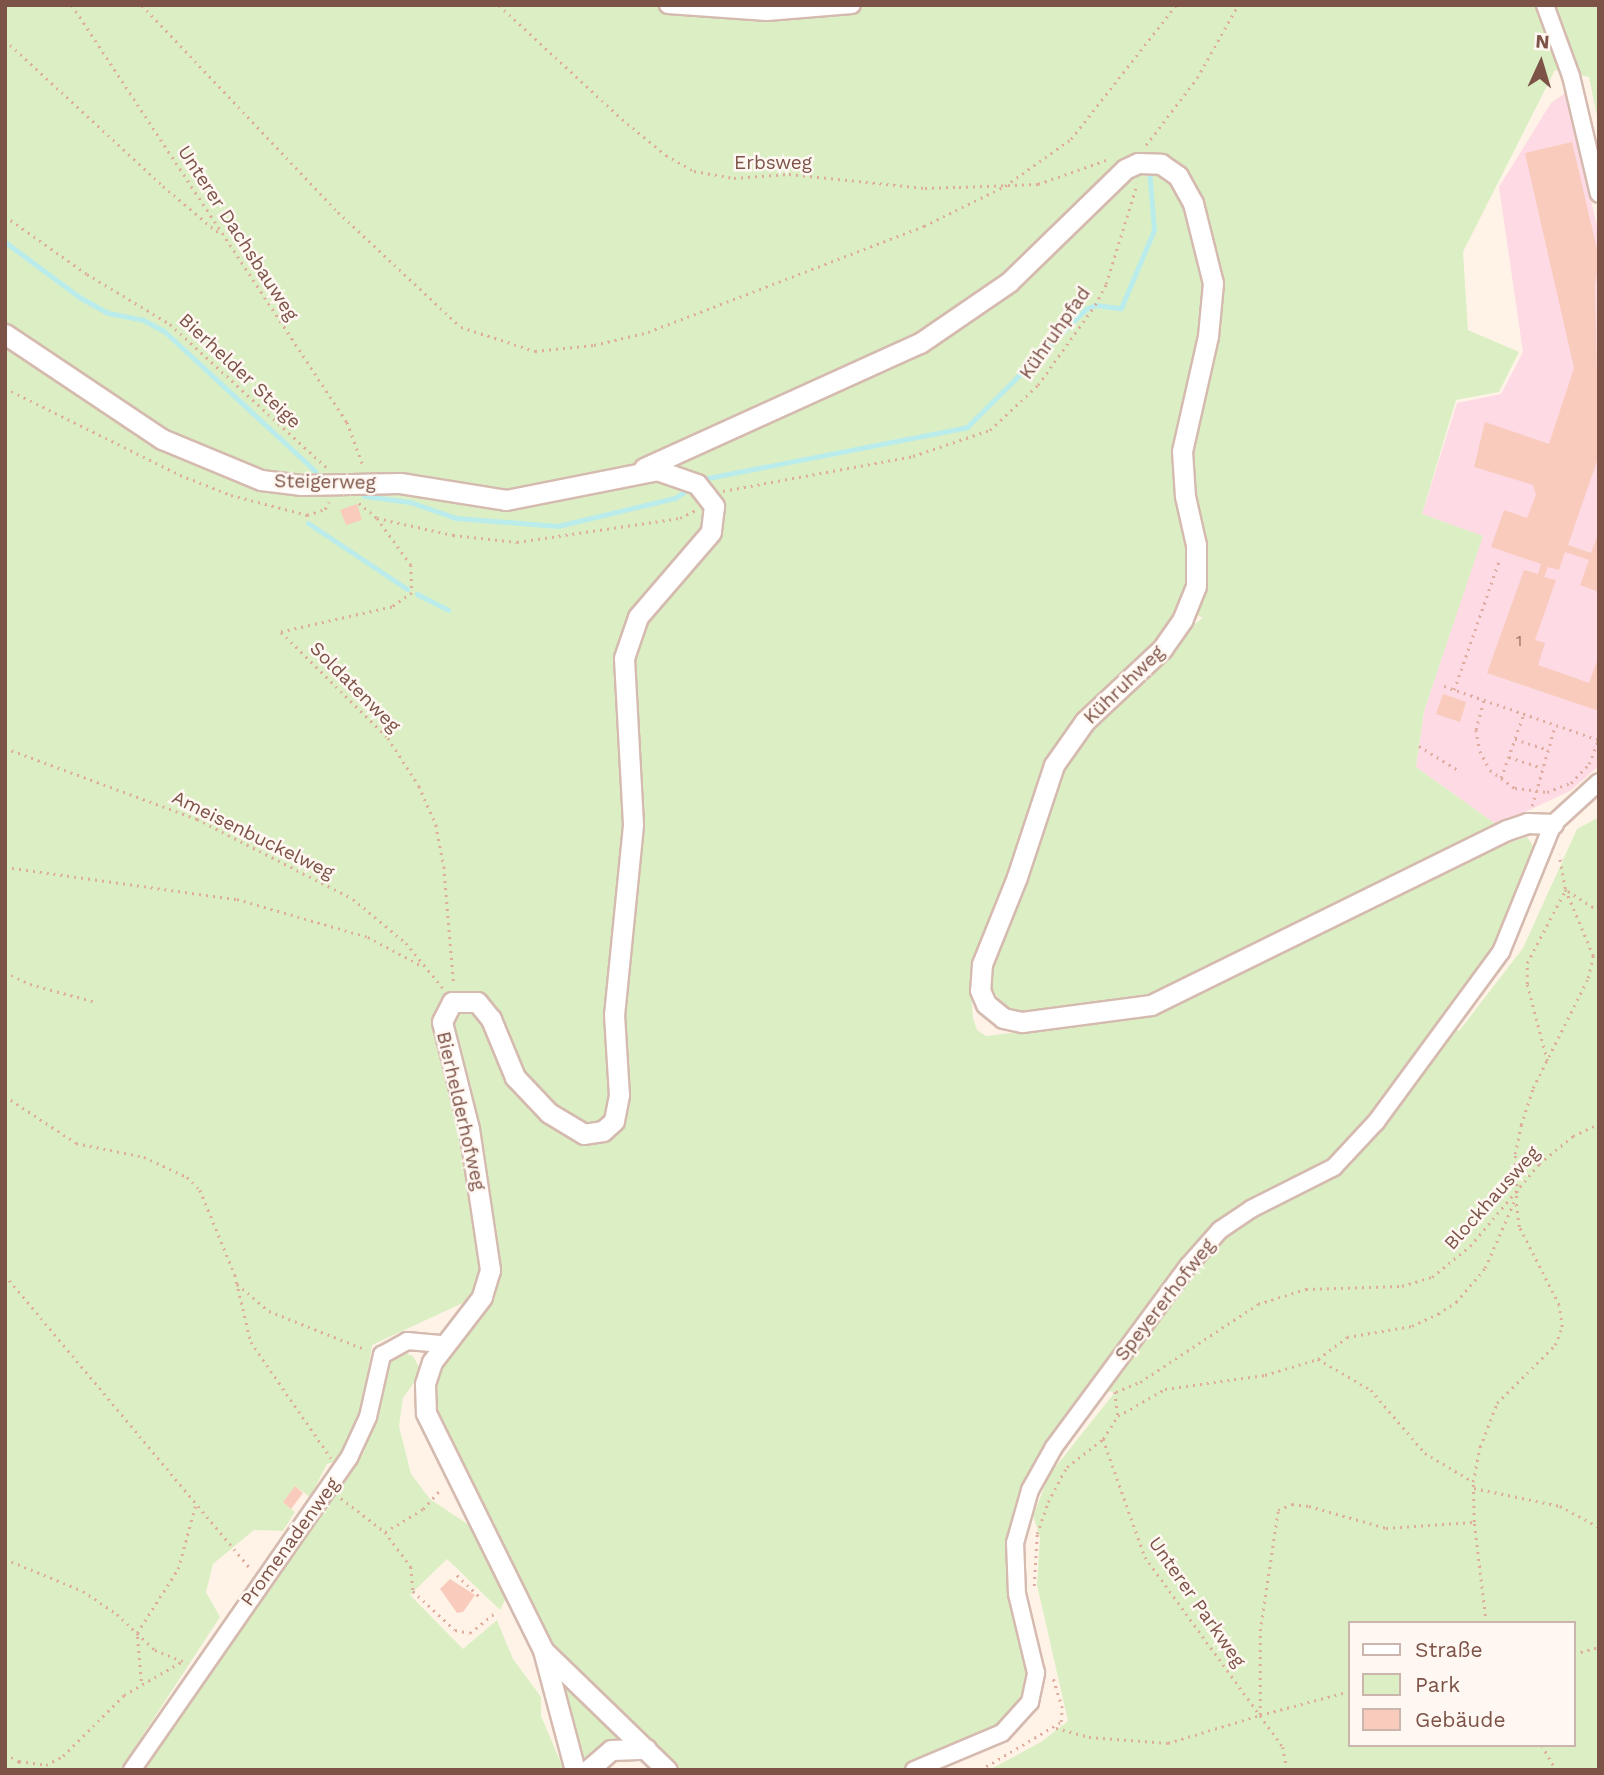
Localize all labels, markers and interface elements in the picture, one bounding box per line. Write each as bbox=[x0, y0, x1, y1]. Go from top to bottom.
north arrow bbox=[1506, 28, 1576, 98]
text: N bbox=[1535, 30, 1550, 54]
street label: Unterer Dachsbauweg bbox=[173, 141, 303, 325]
street label: Erbsweg bbox=[734, 152, 812, 174]
street label: Kühruhpfad bbox=[1015, 282, 1095, 384]
street label: Bierhelder Steige bbox=[174, 308, 306, 434]
street label: Steigerweg bbox=[274, 470, 376, 494]
house number: 1 bbox=[1516, 631, 1522, 651]
street label: Soldatenweg bbox=[305, 637, 405, 737]
street label: Kühruhweg bbox=[1079, 641, 1169, 729]
street label: Ameisenbuckelweg bbox=[168, 786, 338, 884]
street label: Bierhelderhofweg bbox=[432, 1029, 490, 1193]
street label: Blockhausweg bbox=[1440, 1142, 1544, 1254]
street label: Speyererhofweg bbox=[1110, 1234, 1220, 1366]
street label: Promenadenweg bbox=[236, 1473, 344, 1611]
street label: Unterer Parkweg bbox=[1143, 1532, 1251, 1672]
legend bbox=[1348, 1621, 1576, 1747]
text: Straße bbox=[1415, 1637, 1483, 1662]
text: Park bbox=[1415, 1672, 1460, 1697]
text: Gebäude bbox=[1415, 1707, 1506, 1732]

